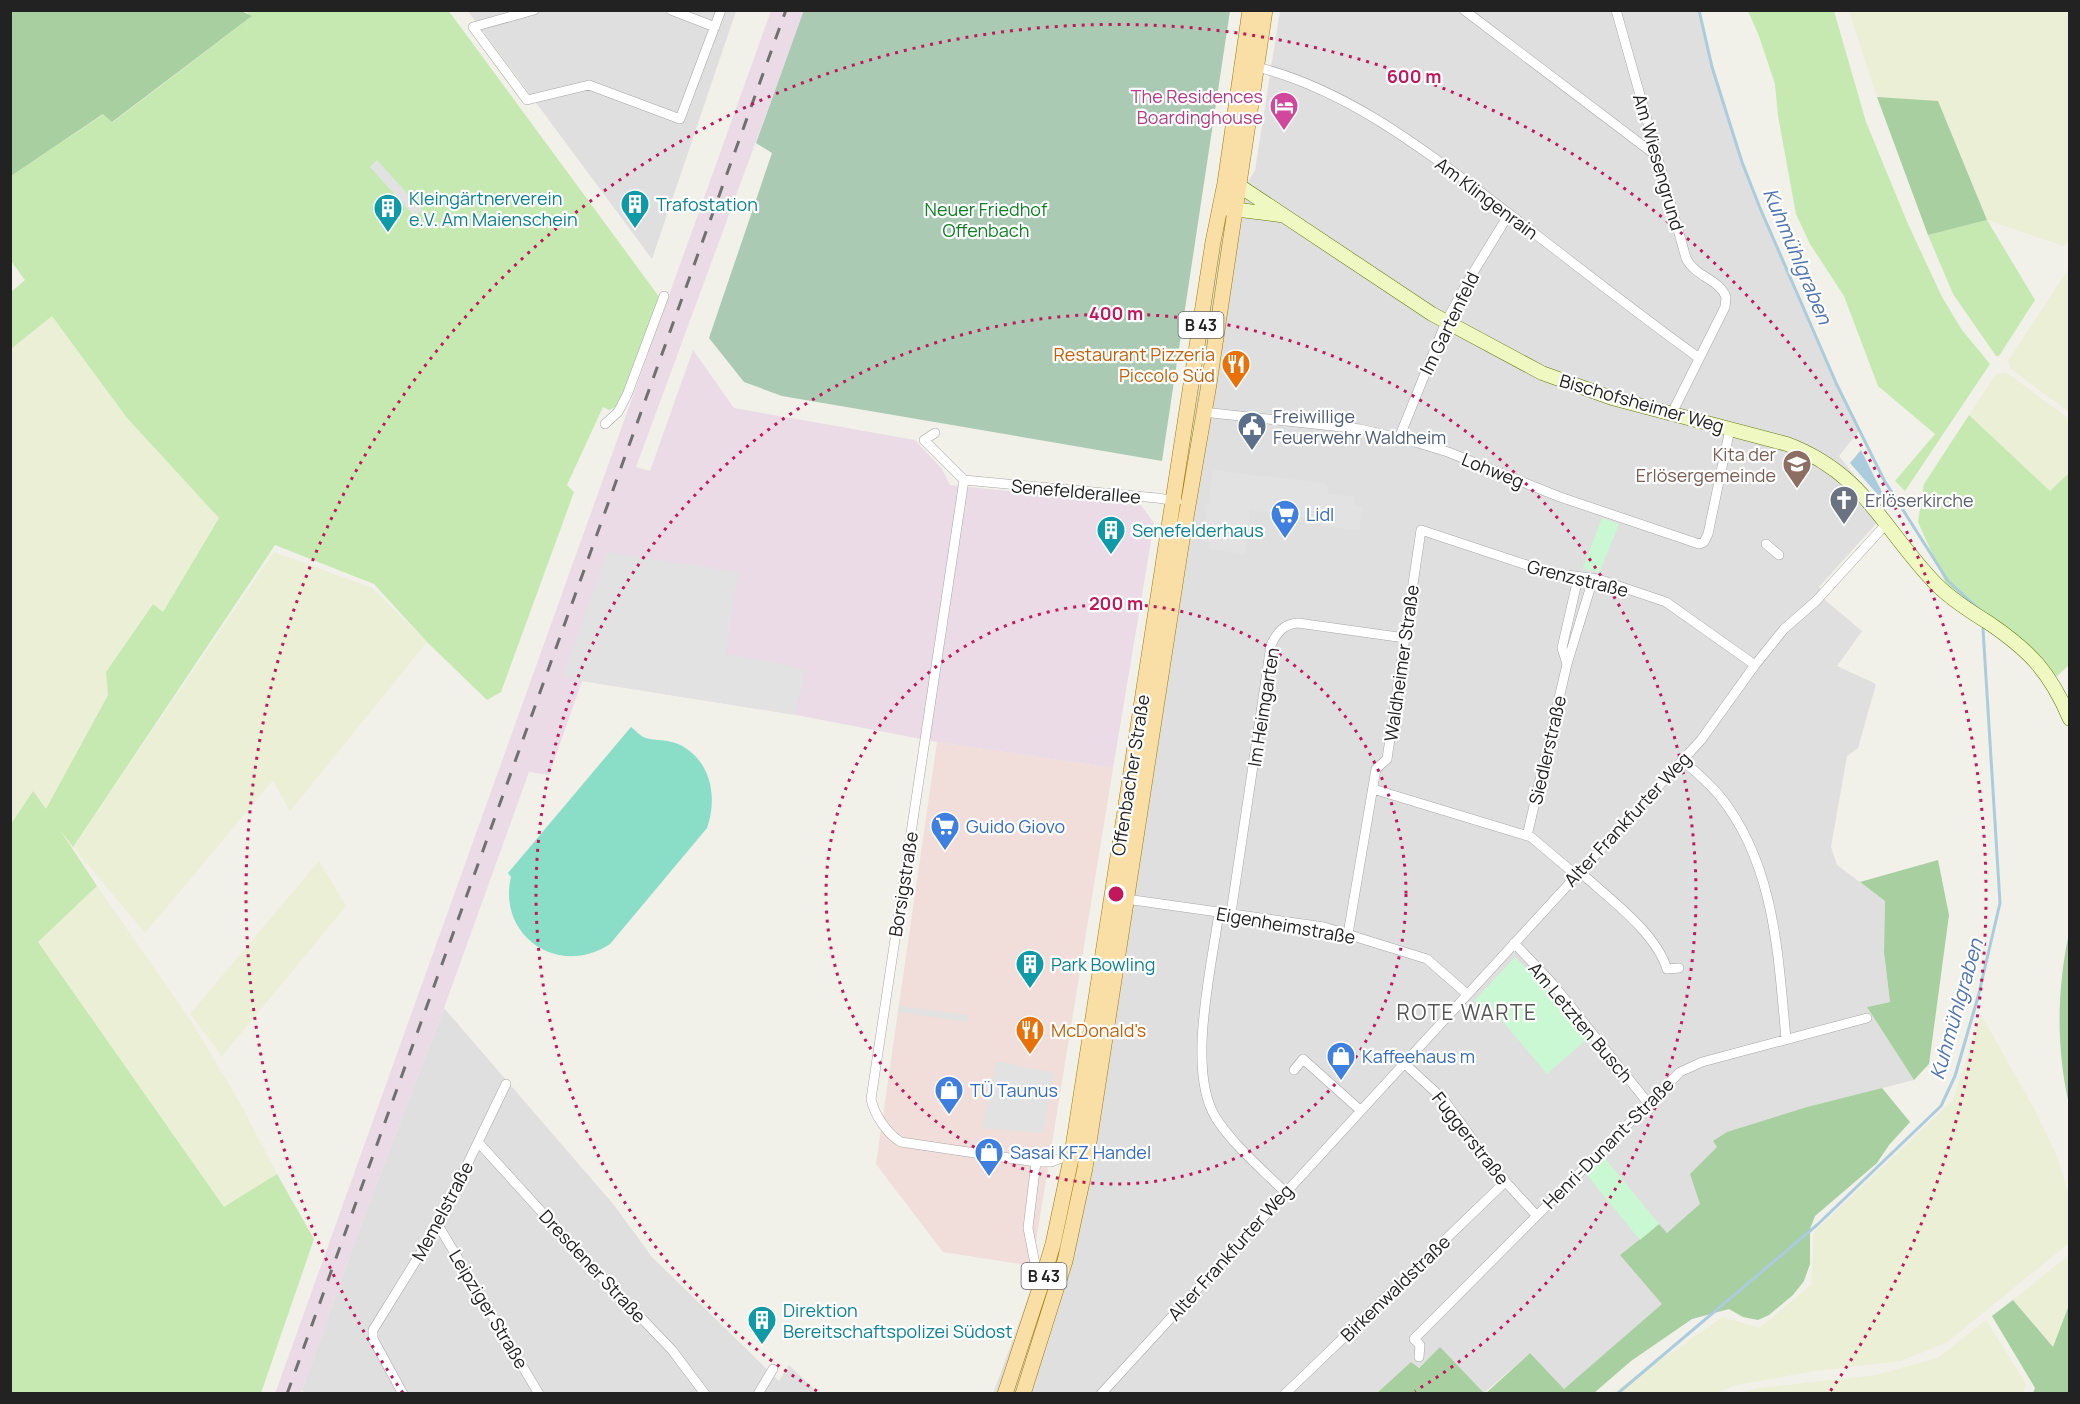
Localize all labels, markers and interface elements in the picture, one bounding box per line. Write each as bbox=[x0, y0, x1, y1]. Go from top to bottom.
text: 600 m bbox=[1387, 64, 1441, 88]
place label: The Residences Boardinghouse bbox=[1131, 84, 1263, 129]
hotel icon: The Residences Boardinghouse bbox=[1268, 90, 1300, 132]
street label: Am Wiesengrund bbox=[1628, 91, 1690, 233]
street label: Am Klingenrain bbox=[1431, 152, 1543, 244]
water label: Kuhmühlgraben bbox=[1757, 184, 1839, 329]
place label: Kleingärtnerverein e.V. Am Maienschein bbox=[409, 186, 578, 231]
building icon: Trafostation bbox=[619, 188, 651, 230]
building icon: Kleingärtnerverein e.V. Am Maienschein bbox=[372, 192, 404, 234]
place label: Trafostation bbox=[656, 192, 758, 216]
park label: Neuer Friedhof Offenbach bbox=[925, 197, 1048, 242]
street label: Im Gartenfeld bbox=[1414, 268, 1484, 378]
text: 400 m bbox=[1089, 301, 1143, 325]
road number: B 43 bbox=[1178, 312, 1224, 338]
place label: Restaurant Pizzeria Piccolo Süd bbox=[1054, 342, 1215, 387]
restaurant icon: Restaurant Pizzeria Piccolo Süd bbox=[1220, 348, 1252, 390]
street label: Bischofsheimer Weg bbox=[1557, 368, 1727, 438]
place label: Freiwillige Feuerwehr Waldheim bbox=[1273, 404, 1446, 449]
public building icon: Freiwillige Feuerwehr Waldheim bbox=[1236, 410, 1268, 452]
place label: Kita der Erlösergemeinde bbox=[1636, 442, 1777, 487]
street label: Lohweg bbox=[1458, 447, 1528, 493]
school or university icon: Kita der Erlösergemeinde bbox=[1781, 448, 1813, 490]
street label: Senefelderallee bbox=[1010, 473, 1142, 509]
church icon: Erlöserkirche bbox=[1828, 484, 1860, 526]
place label: Erlöserkirche bbox=[1865, 488, 1974, 512]
supermarket icon: Lidl bbox=[1269, 498, 1301, 540]
place label: Lidl bbox=[1306, 502, 1334, 526]
building icon: Senefelderhaus bbox=[1095, 514, 1127, 556]
place label: Senefelderhaus bbox=[1132, 518, 1264, 542]
street label: Grenzstraße bbox=[1525, 554, 1631, 602]
street label: Waldheimer Straße bbox=[1378, 583, 1424, 743]
text: 200 m bbox=[1089, 591, 1143, 615]
street label: Im Heimgarten bbox=[1242, 646, 1284, 768]
street label: Offenbacher Straße bbox=[1105, 693, 1155, 857]
street label: Siedlerstraße bbox=[1523, 693, 1571, 807]
street label: Alter Frankfurter Weg bbox=[1558, 747, 1696, 891]
supermarket icon: Guido Giovo bbox=[929, 810, 961, 852]
place label: Guido Giovo bbox=[966, 814, 1065, 838]
street label: Borsigstraße bbox=[883, 830, 923, 938]
centre of rings bbox=[1106, 884, 1126, 904]
street label: Eigenheimstraße bbox=[1215, 901, 1357, 949]
water label: Kuhmühlgraben bbox=[1923, 934, 1989, 1083]
building icon: Park Bowling bbox=[1014, 948, 1046, 990]
place label: Park Bowling bbox=[1051, 952, 1155, 976]
street label: Am Letzten Busch bbox=[1524, 957, 1638, 1087]
district label: ROTE WARTE bbox=[1397, 998, 1537, 1026]
restaurant icon: McDonald's bbox=[1014, 1014, 1046, 1056]
place label: McDonald's bbox=[1051, 1018, 1146, 1042]
shop icon: Kaffeehaus m bbox=[1325, 1040, 1357, 1082]
place label: Kaffeehaus m bbox=[1362, 1044, 1475, 1068]
street label: Henri-Dunant-Straße bbox=[1537, 1072, 1679, 1214]
shop icon: TÜ Taunus bbox=[933, 1074, 965, 1116]
place label: TÜ Taunus bbox=[970, 1078, 1058, 1102]
street label: Fuggerstraße bbox=[1427, 1087, 1515, 1189]
shop icon: Sasai KFZ Handel bbox=[973, 1136, 1005, 1178]
place label: Sasai KFZ Handel bbox=[1010, 1140, 1151, 1164]
street label: Memelstraße bbox=[406, 1157, 478, 1265]
street label: Alter Frankfurter Weg bbox=[1162, 1179, 1298, 1325]
street label: Dresdener Straße bbox=[534, 1204, 652, 1328]
street label: Birkenwaldstraße bbox=[1335, 1229, 1455, 1347]
street label: Leipziger Straße bbox=[444, 1245, 534, 1373]
road number: B 43 bbox=[1022, 1263, 1066, 1289]
place label: Direktion Bereitschaftspolizei Südost bbox=[783, 1298, 1012, 1343]
building icon: Direktion Bereitschaftspolizei Südost bbox=[746, 1304, 778, 1346]

